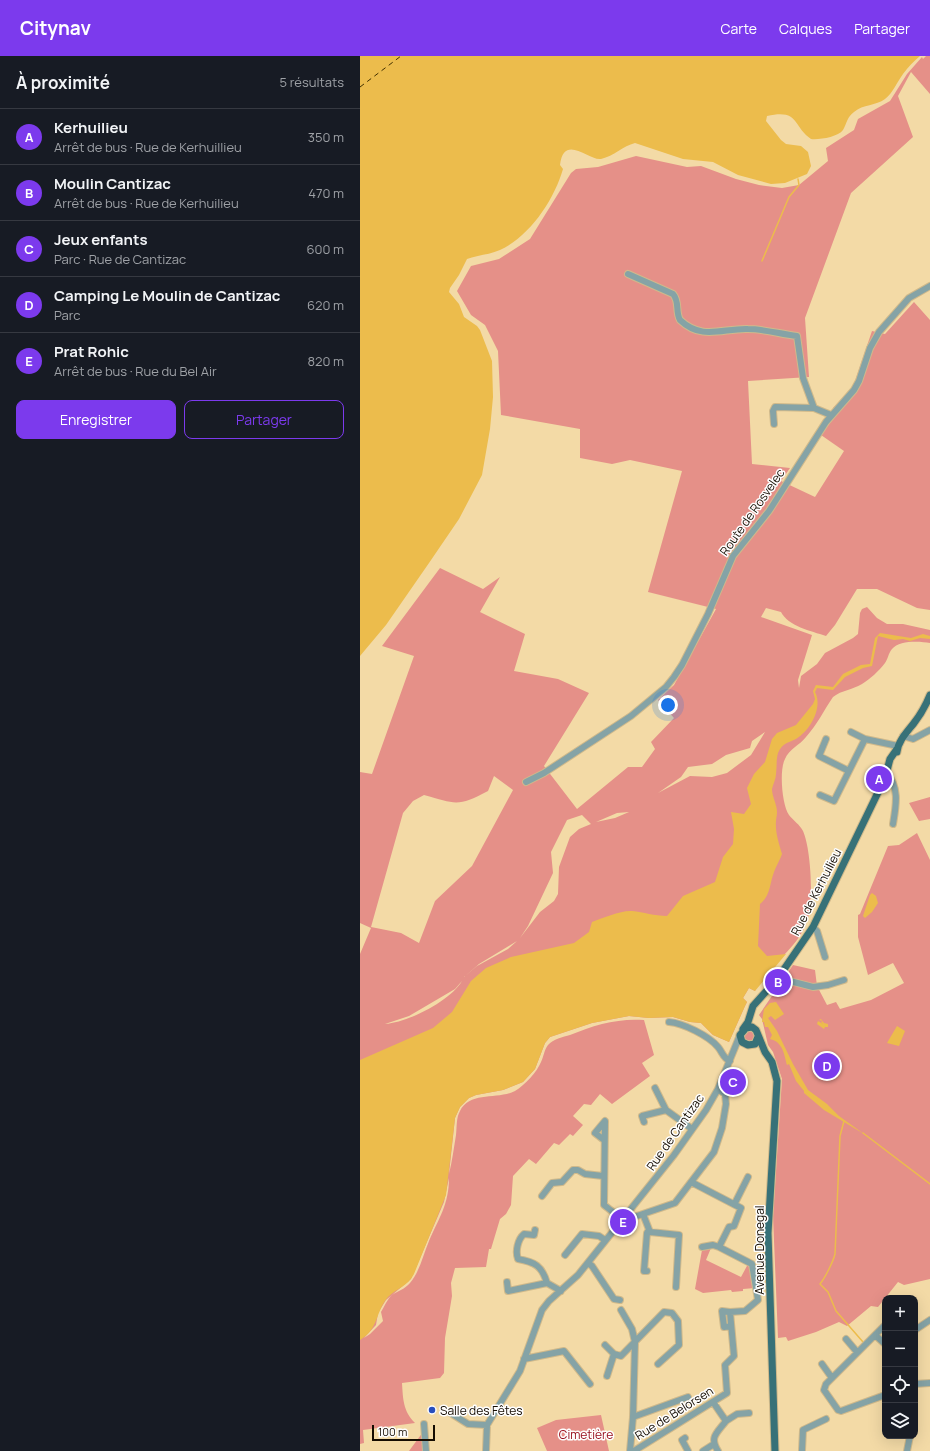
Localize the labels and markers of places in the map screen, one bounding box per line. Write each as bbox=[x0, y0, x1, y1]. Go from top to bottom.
pin: A bbox=[866, 764, 892, 794]
pin: B bbox=[765, 967, 791, 997]
pin: D bbox=[814, 1051, 840, 1081]
pin: C bbox=[720, 1067, 746, 1097]
pin: E bbox=[610, 1207, 636, 1237]
place label: Salle des Fêtes bbox=[440, 1402, 523, 1419]
marker: Salle des Fêtes bbox=[427, 1405, 437, 1415]

